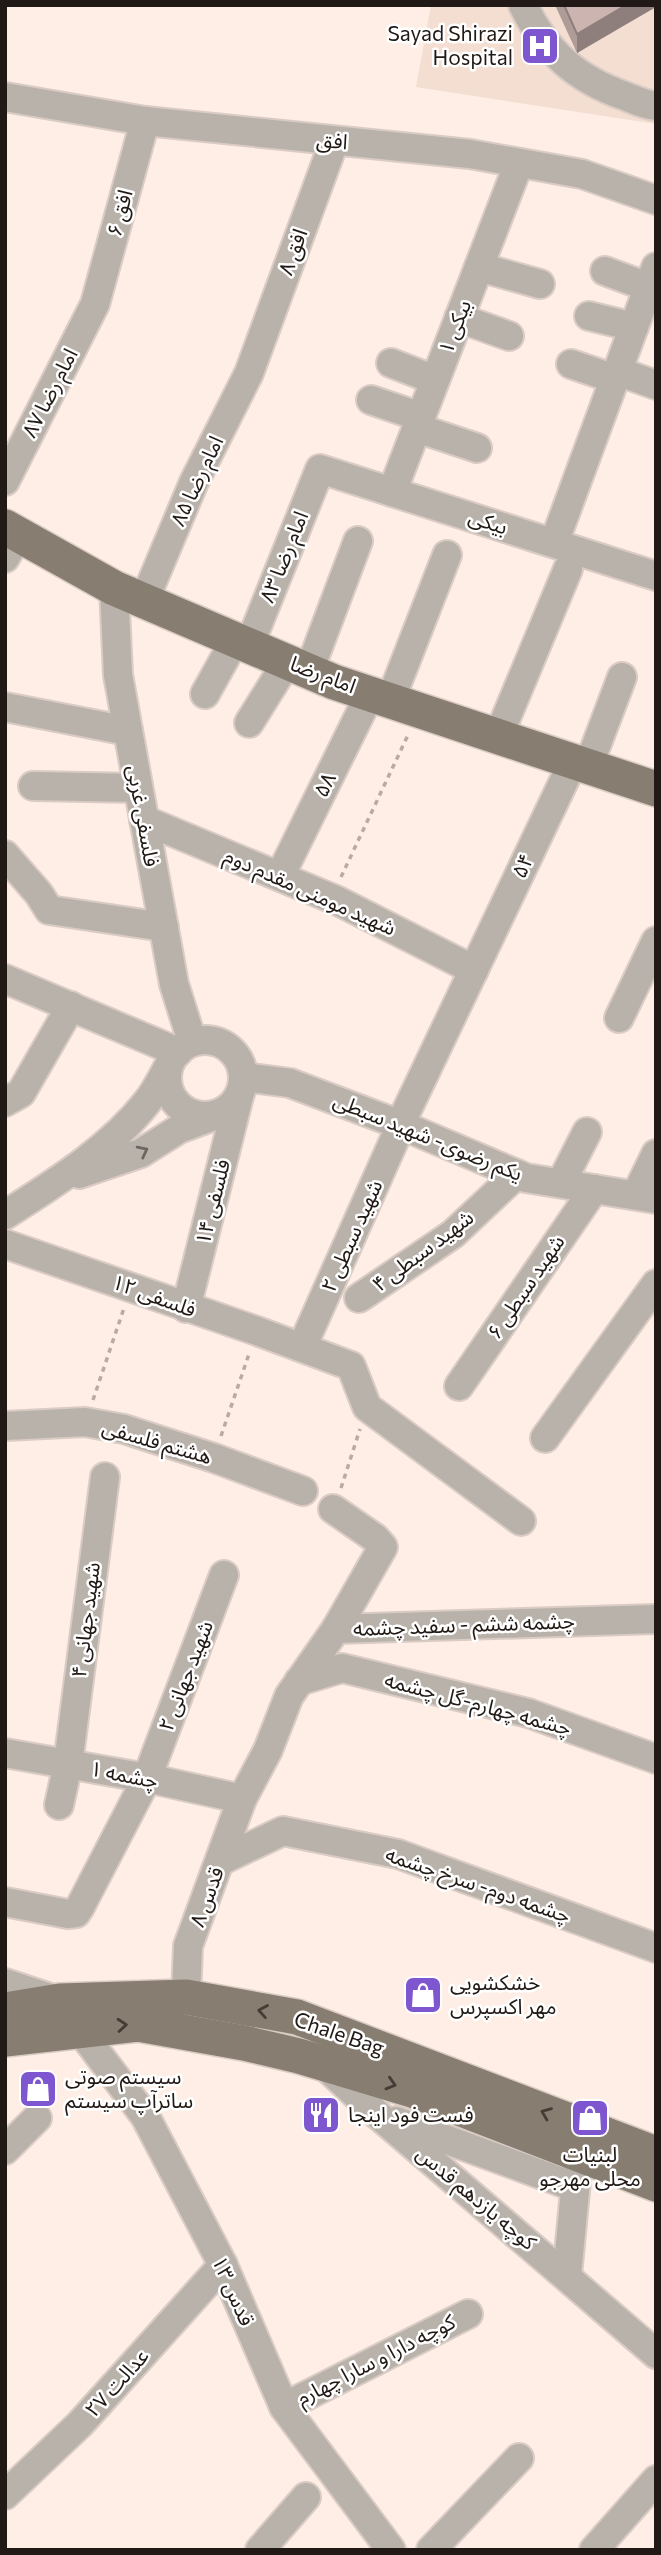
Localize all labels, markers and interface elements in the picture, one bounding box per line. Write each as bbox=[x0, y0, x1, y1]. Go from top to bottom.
place label: Sayad Shirazi Hospital bbox=[387, 20, 513, 69]
hospital icon: Sayad Shirazi Hospital bbox=[519, 25, 561, 67]
street label: افق bbox=[315, 126, 349, 155]
street label: افق ۶ bbox=[100, 186, 139, 239]
street label: افق ۸ bbox=[272, 225, 313, 279]
street label: ۱ بیکی bbox=[432, 296, 476, 357]
street label: امام رضا ۸۷ bbox=[16, 344, 86, 443]
street label: امام رضا ۸۵ bbox=[164, 431, 232, 532]
street label: بیکی bbox=[465, 503, 511, 540]
street label: امام رضا ۸۳ bbox=[253, 507, 317, 608]
street label: امام رضا bbox=[285, 650, 360, 702]
street label: فلسفی غربی bbox=[122, 763, 166, 869]
street label: ۵۸ bbox=[307, 768, 340, 801]
street label: شهید مومنی مقدم دوم bbox=[219, 842, 400, 944]
street label: ۵۴ bbox=[505, 849, 538, 882]
street label: یکم رضوی- شهید سبطی bbox=[329, 1086, 527, 1189]
one-way arrow bbox=[136, 1145, 149, 1159]
street label: ۱۴ فلسفی bbox=[189, 1156, 235, 1247]
street label: ۲ شهید سبطی bbox=[315, 1175, 387, 1296]
street label: ۴ شهید سبطی bbox=[367, 1204, 478, 1297]
street label: ۶ شهید سبطی bbox=[481, 1229, 570, 1344]
street label: ۱۲ فلسفی bbox=[109, 1268, 200, 1322]
street label: هشتم فلسفی bbox=[99, 1413, 215, 1472]
street label: ۴ شهید جهانی bbox=[65, 1561, 105, 1679]
street label: چشمه ششم - سفید چشمه bbox=[353, 1607, 575, 1644]
street label: ۲ شهید جهانی bbox=[152, 1617, 218, 1735]
street label: چشمه چهارم-گل چشمه bbox=[381, 1666, 574, 1744]
street label: چشمه ۱ bbox=[88, 1755, 160, 1794]
street label: چشمه دوم- سرخ چشمه bbox=[381, 1840, 574, 1932]
street label: قدس ۸ bbox=[183, 1863, 229, 1930]
place label: خشکشویی مهر اکسپرس bbox=[450, 1969, 556, 2020]
shop icon: خشکشویی مهر اکسپرس bbox=[402, 1974, 444, 2016]
one-way arrow bbox=[258, 2004, 269, 2019]
street label: Chale Bag bbox=[291, 2005, 388, 2060]
one-way arrow bbox=[116, 2018, 127, 2033]
place label: سیستم صوتی ساترآپ سیستم bbox=[65, 2063, 193, 2116]
shop icon: سیستم صوتی ساترآپ سیستم bbox=[17, 2068, 59, 2110]
one-way arrow bbox=[384, 2075, 396, 2090]
restaurant icon: فست فود اينجا bbox=[300, 2094, 342, 2136]
shop icon: لبنیات محلی مهرجو bbox=[569, 2097, 611, 2139]
place label: فست فود اينجا bbox=[348, 2101, 474, 2127]
one-way arrow bbox=[541, 2107, 553, 2121]
street label: کوچه یازدهم قدس bbox=[409, 2140, 542, 2257]
place label: لبنیات محلی مهرجو bbox=[539, 2141, 641, 2191]
street label: قدس ۱۳ bbox=[207, 2251, 261, 2330]
street label: کوچه دارا و سارا چهارم bbox=[292, 2308, 461, 2414]
street label: عدالت ۲۷ bbox=[79, 2343, 153, 2421]

